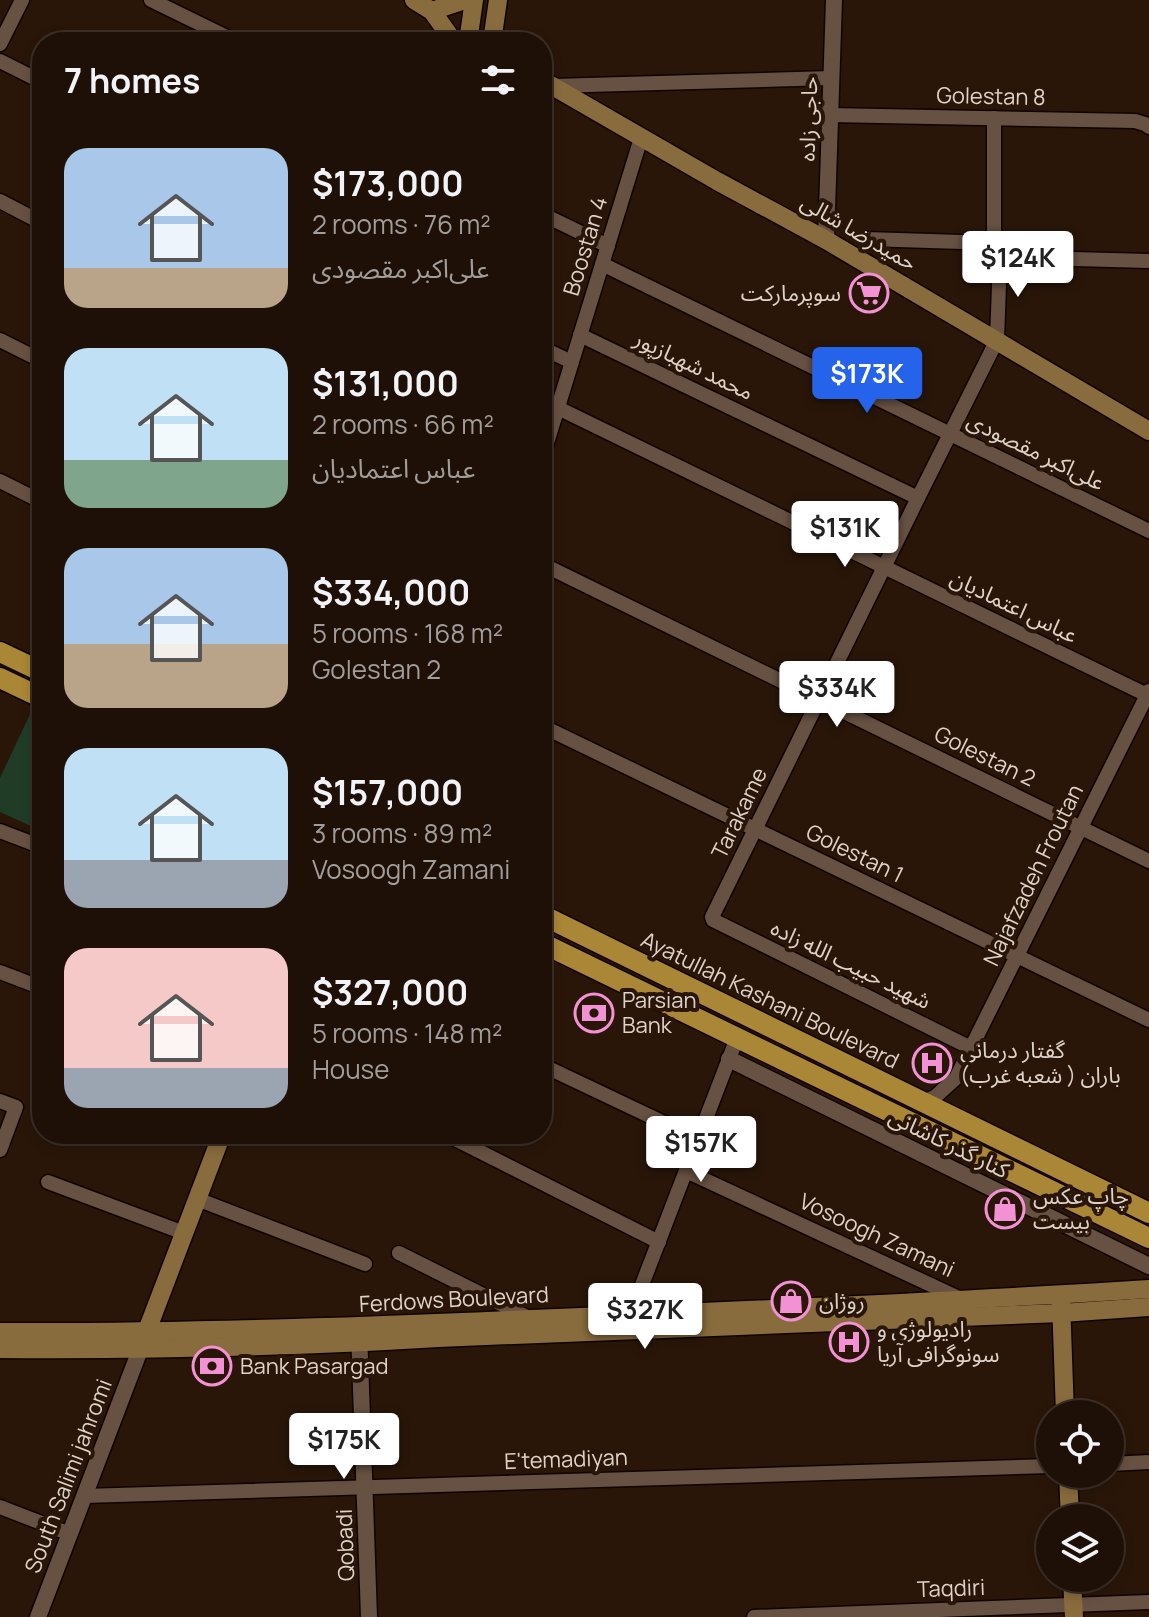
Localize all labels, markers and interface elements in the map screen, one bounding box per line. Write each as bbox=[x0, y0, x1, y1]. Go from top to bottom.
text: 7 homes bbox=[64, 57, 200, 103]
icon: filters bbox=[476, 58, 520, 102]
street label: حاجی زاده bbox=[792, 76, 824, 162]
street label: Golestan 8 bbox=[936, 80, 1046, 112]
text: $173,000 bbox=[312, 160, 464, 206]
icon: home bbox=[128, 180, 224, 276]
street label: حمیدرضا شالی bbox=[796, 187, 922, 277]
street label: Boostan 4 bbox=[556, 193, 614, 299]
text: 2 rooms · 76 m² bbox=[312, 206, 491, 242]
pin: $124K bbox=[962, 231, 1074, 299]
text: $124K bbox=[980, 239, 1056, 275]
text: علی‌اکبر مقصودی bbox=[312, 250, 489, 286]
supermarket icon: سوپرمارکت bbox=[848, 272, 890, 314]
place label: سوپرمارکت bbox=[741, 278, 841, 308]
street label: محمد شهبازپور bbox=[628, 323, 759, 407]
pin: $173K bbox=[811, 347, 923, 415]
text: $173K bbox=[830, 355, 904, 391]
text: $131,000 bbox=[312, 360, 459, 406]
icon: home bbox=[128, 380, 224, 476]
street label: علی‌اکبر مقصودی bbox=[962, 405, 1110, 497]
text: 2 rooms · 66 m² bbox=[312, 406, 494, 442]
text: عباس اعتمادیان bbox=[312, 450, 475, 486]
pin: $131K bbox=[789, 501, 901, 569]
text: $131K bbox=[809, 509, 881, 545]
street label: عباس اعتمادیان bbox=[945, 562, 1083, 650]
text: $334,000 bbox=[312, 569, 470, 615]
icon: home bbox=[128, 580, 224, 676]
text: 5 rooms · 168 m² bbox=[312, 615, 503, 651]
text: Golestan 2 bbox=[312, 651, 441, 687]
pin: $334K bbox=[781, 661, 893, 729]
text: $334K bbox=[797, 669, 877, 705]
street label: Golestan 2 bbox=[929, 719, 1041, 793]
street label: Tarakame bbox=[704, 762, 774, 864]
text: $157,000 bbox=[312, 769, 463, 815]
street label: Najafzadeh Froutan bbox=[976, 779, 1090, 971]
icon: home bbox=[128, 780, 224, 876]
text: 3 rooms · 89 m² bbox=[312, 815, 492, 851]
street label: Golestan 1 bbox=[801, 816, 909, 890]
text: Vosoogh Zamani bbox=[312, 851, 510, 887]
street label: شهید حبیب الله زاده bbox=[766, 912, 936, 1016]
street label: Ayatullah Kashani Boulevard bbox=[636, 924, 904, 1076]
text: $327,000 bbox=[312, 969, 468, 1015]
icon: home bbox=[128, 980, 224, 1076]
place label: Parsian Bank bbox=[622, 985, 696, 1040]
bank icon: Parsian Bank bbox=[573, 992, 615, 1034]
text: 5 rooms · 148 m² bbox=[312, 1015, 502, 1051]
place label: گفتار درمانی باران ( شعبه غرب) bbox=[960, 1035, 1121, 1090]
hospital icon: گفتار درمانی باران ( شعبه غرب) bbox=[911, 1042, 953, 1084]
text: House bbox=[312, 1051, 389, 1087]
street label: کنار گذر کاشانی bbox=[884, 1101, 1015, 1185]
pin: $157K bbox=[645, 1116, 757, 1184]
text: $157K bbox=[664, 1124, 738, 1160]
place label: چاپ عكس بيست bbox=[1033, 1181, 1129, 1236]
street label: Vosoogh Zamani bbox=[795, 1186, 959, 1284]
shop icon: چاپ عكس بيست bbox=[984, 1188, 1026, 1230]
street label: Ferdows Boulevard bbox=[358, 1279, 550, 1319]
shop icon: روژان bbox=[770, 1280, 812, 1322]
pin: $327K bbox=[589, 1283, 701, 1351]
place label: روژان bbox=[819, 1286, 865, 1316]
text: $327K bbox=[606, 1291, 684, 1327]
place label: رادیولوژی و سونوگرافی آریا bbox=[877, 1314, 999, 1369]
hospital icon: رادیولوژی و سونوگرافی آریا bbox=[828, 1321, 870, 1363]
bank icon: Bank Pasargad bbox=[191, 1345, 233, 1387]
place label: Bank Pasargad bbox=[240, 1351, 389, 1381]
street label: South Salimi jahromi bbox=[17, 1375, 119, 1577]
map controls bbox=[1036, 1400, 1124, 1592]
button: locate bbox=[1036, 1400, 1124, 1488]
pin: $175K bbox=[288, 1413, 400, 1481]
text: $175K bbox=[307, 1421, 381, 1457]
street label: E'temadiyan bbox=[504, 1442, 628, 1476]
button: layers bbox=[1036, 1504, 1124, 1592]
street label: Qobadi bbox=[329, 1508, 361, 1582]
street label: Taqdiri bbox=[916, 1572, 986, 1604]

